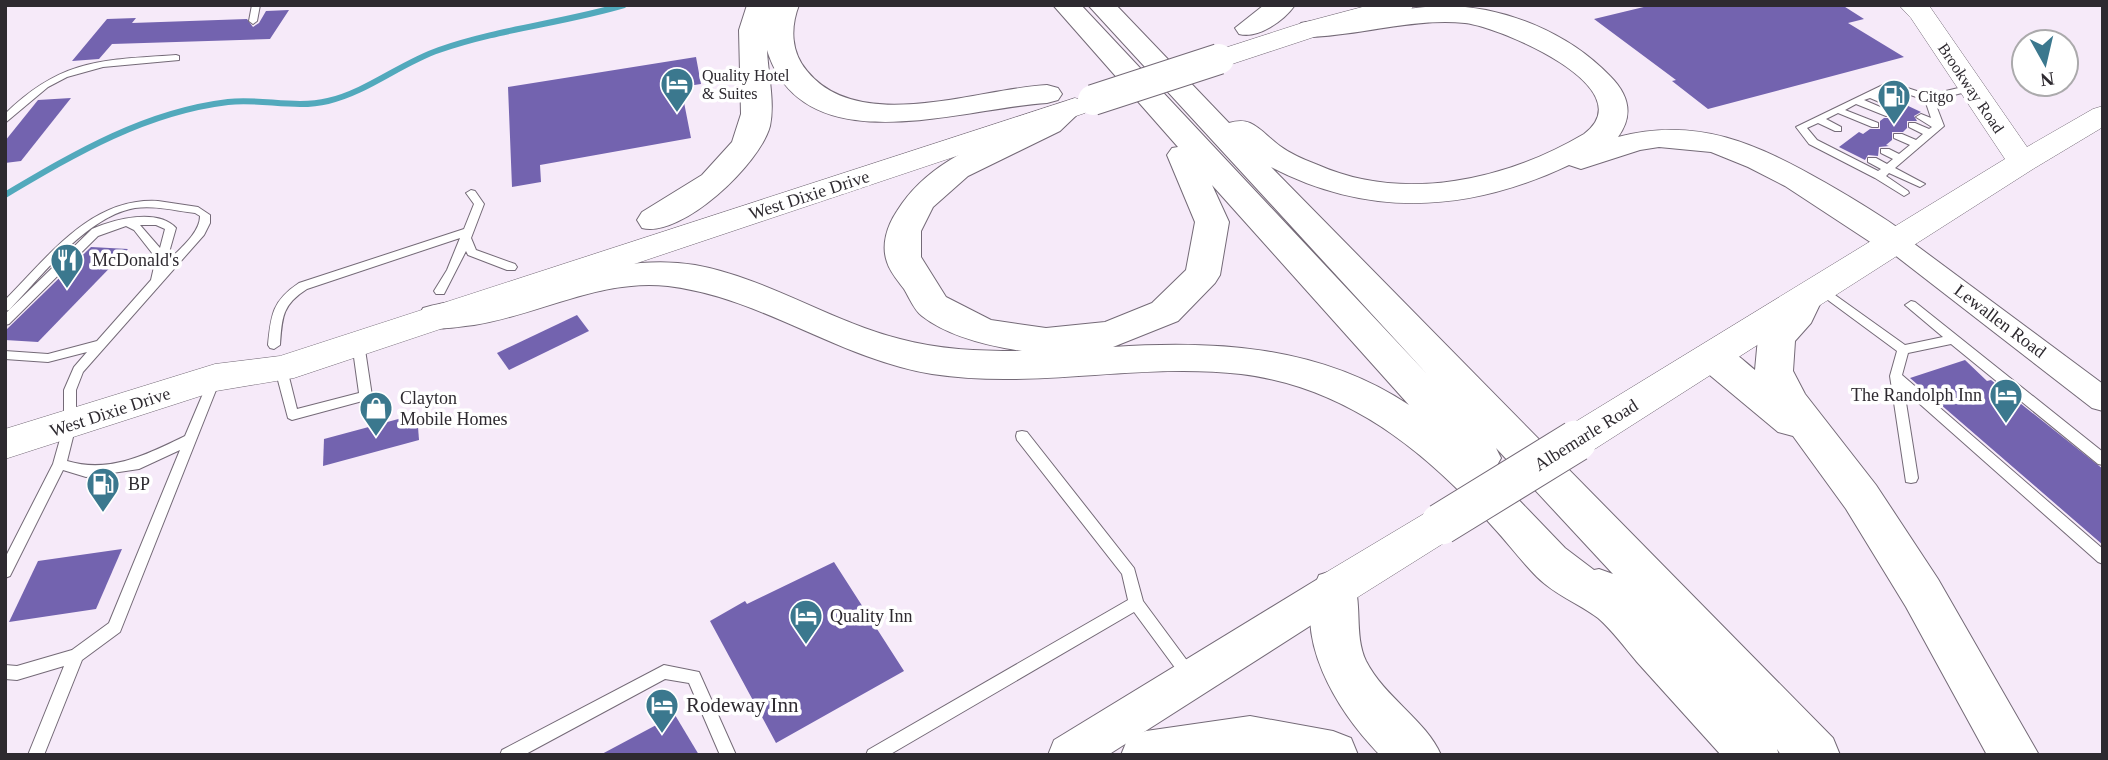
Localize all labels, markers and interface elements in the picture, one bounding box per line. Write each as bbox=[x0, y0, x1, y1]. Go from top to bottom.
north arrow bbox=[2010, 28, 2080, 98]
street label: Brookway Road bbox=[1934, 40, 2007, 137]
hotel icon: Quality Hotel & Suites bbox=[658, 65, 696, 114]
place label: Quality Hotel & Suites bbox=[702, 67, 790, 102]
text: N bbox=[2039, 68, 2056, 91]
fuel station icon: Citgo bbox=[1875, 77, 1913, 126]
place label: Citgo bbox=[1918, 88, 1954, 106]
street label: West Dixie Drive bbox=[746, 166, 872, 224]
restaurant icon: McDonald's bbox=[48, 241, 86, 290]
place label: McDonald's bbox=[92, 250, 179, 270]
street label: Lewallen Road bbox=[1950, 280, 2050, 362]
hotel icon: The Randolph Inn bbox=[1987, 376, 2025, 425]
street label: West Dixie Drive bbox=[47, 383, 173, 441]
place label: The Randolph Inn bbox=[1851, 385, 1982, 405]
place label: Clayton Mobile Homes bbox=[400, 388, 508, 429]
shop icon: Clayton Mobile Homes bbox=[357, 389, 395, 438]
street label: Albemarle Road bbox=[1530, 395, 1642, 475]
fuel station icon: BP bbox=[84, 465, 122, 514]
place label: BP bbox=[128, 474, 150, 494]
hotel icon: Quality Inn bbox=[787, 597, 825, 646]
place label: Quality Inn bbox=[830, 606, 913, 626]
hotel icon: Rodeway Inn bbox=[643, 686, 681, 735]
place label: Rodeway Inn bbox=[686, 693, 799, 717]

